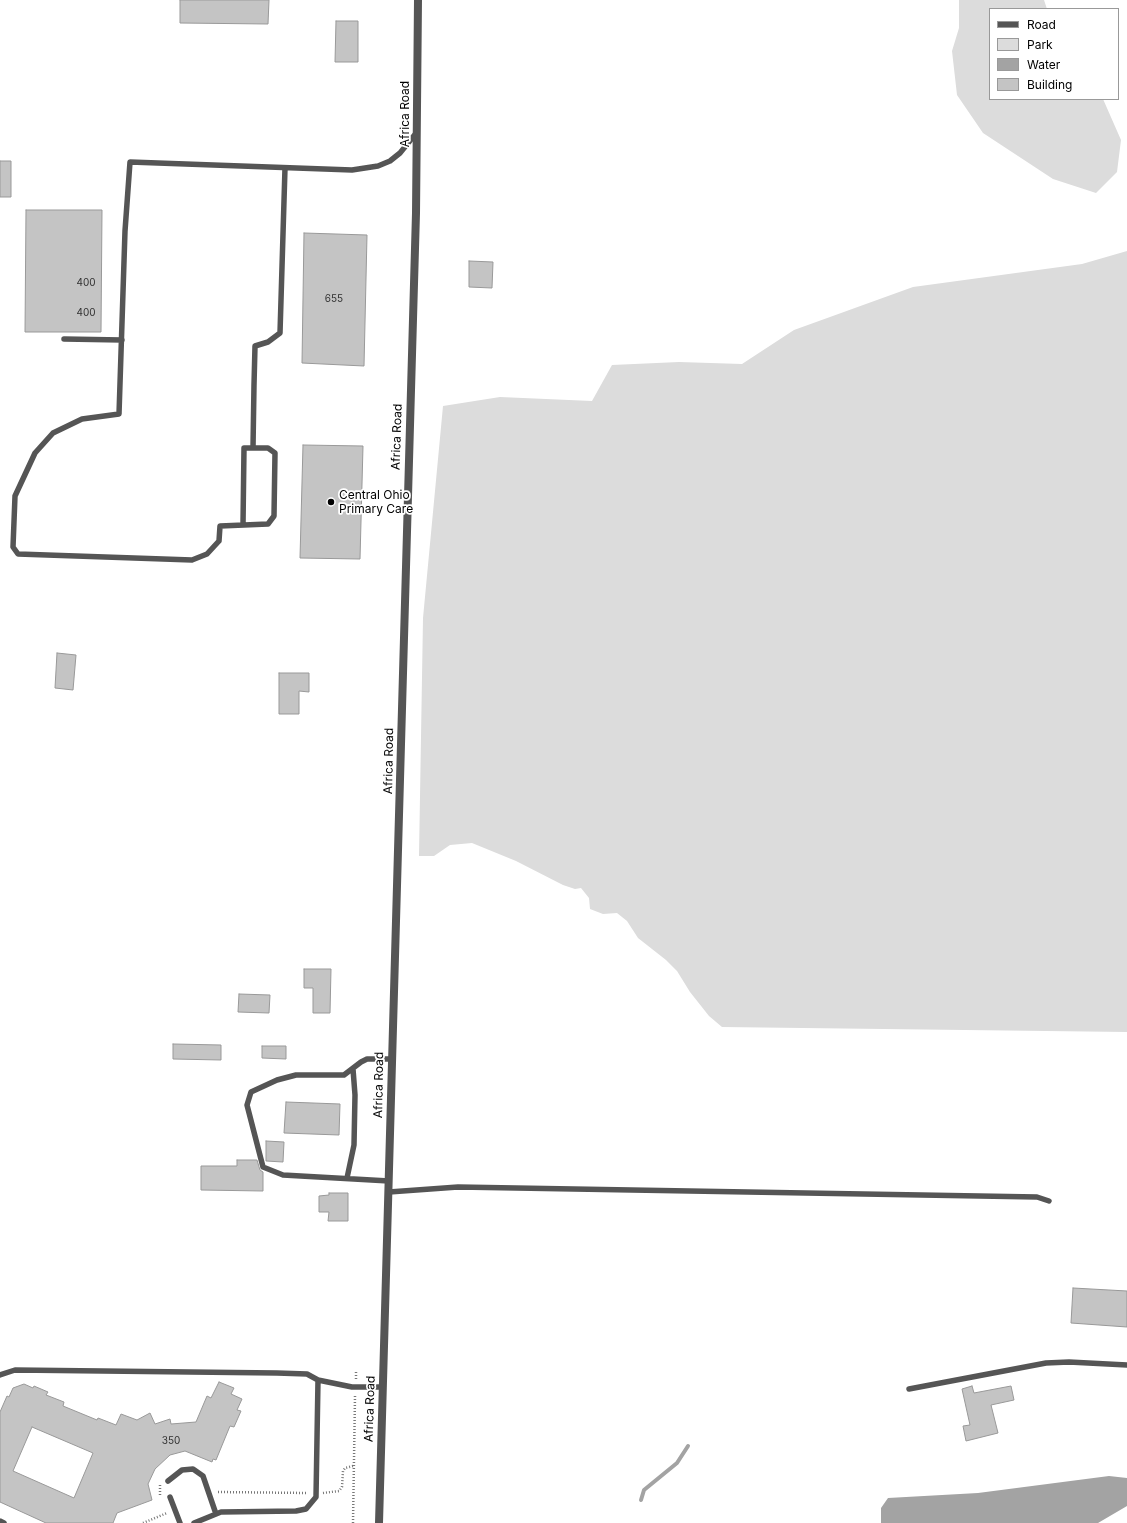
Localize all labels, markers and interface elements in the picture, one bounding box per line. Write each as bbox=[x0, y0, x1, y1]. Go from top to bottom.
legend bbox=[989, 8, 1119, 100]
text: Road bbox=[1027, 17, 1056, 32]
text: Park bbox=[1027, 37, 1053, 52]
text: Water bbox=[1027, 57, 1060, 72]
text: Building bbox=[1027, 77, 1072, 92]
street label: Africa Road bbox=[398, 81, 412, 147]
house number: 400 bbox=[76, 277, 96, 289]
house number: 655 bbox=[325, 293, 343, 305]
house number: 400 bbox=[76, 307, 96, 319]
street label: Africa Road bbox=[389, 404, 405, 470]
place label: Central Ohio Primary Care bbox=[339, 488, 413, 516]
marker: Central Ohio Primary Care bbox=[326, 497, 336, 507]
street label: Africa Road bbox=[381, 728, 397, 794]
street label: Africa Road bbox=[371, 1052, 387, 1118]
street label: Africa Road bbox=[362, 1376, 378, 1442]
house number: 350 bbox=[162, 1435, 180, 1447]

